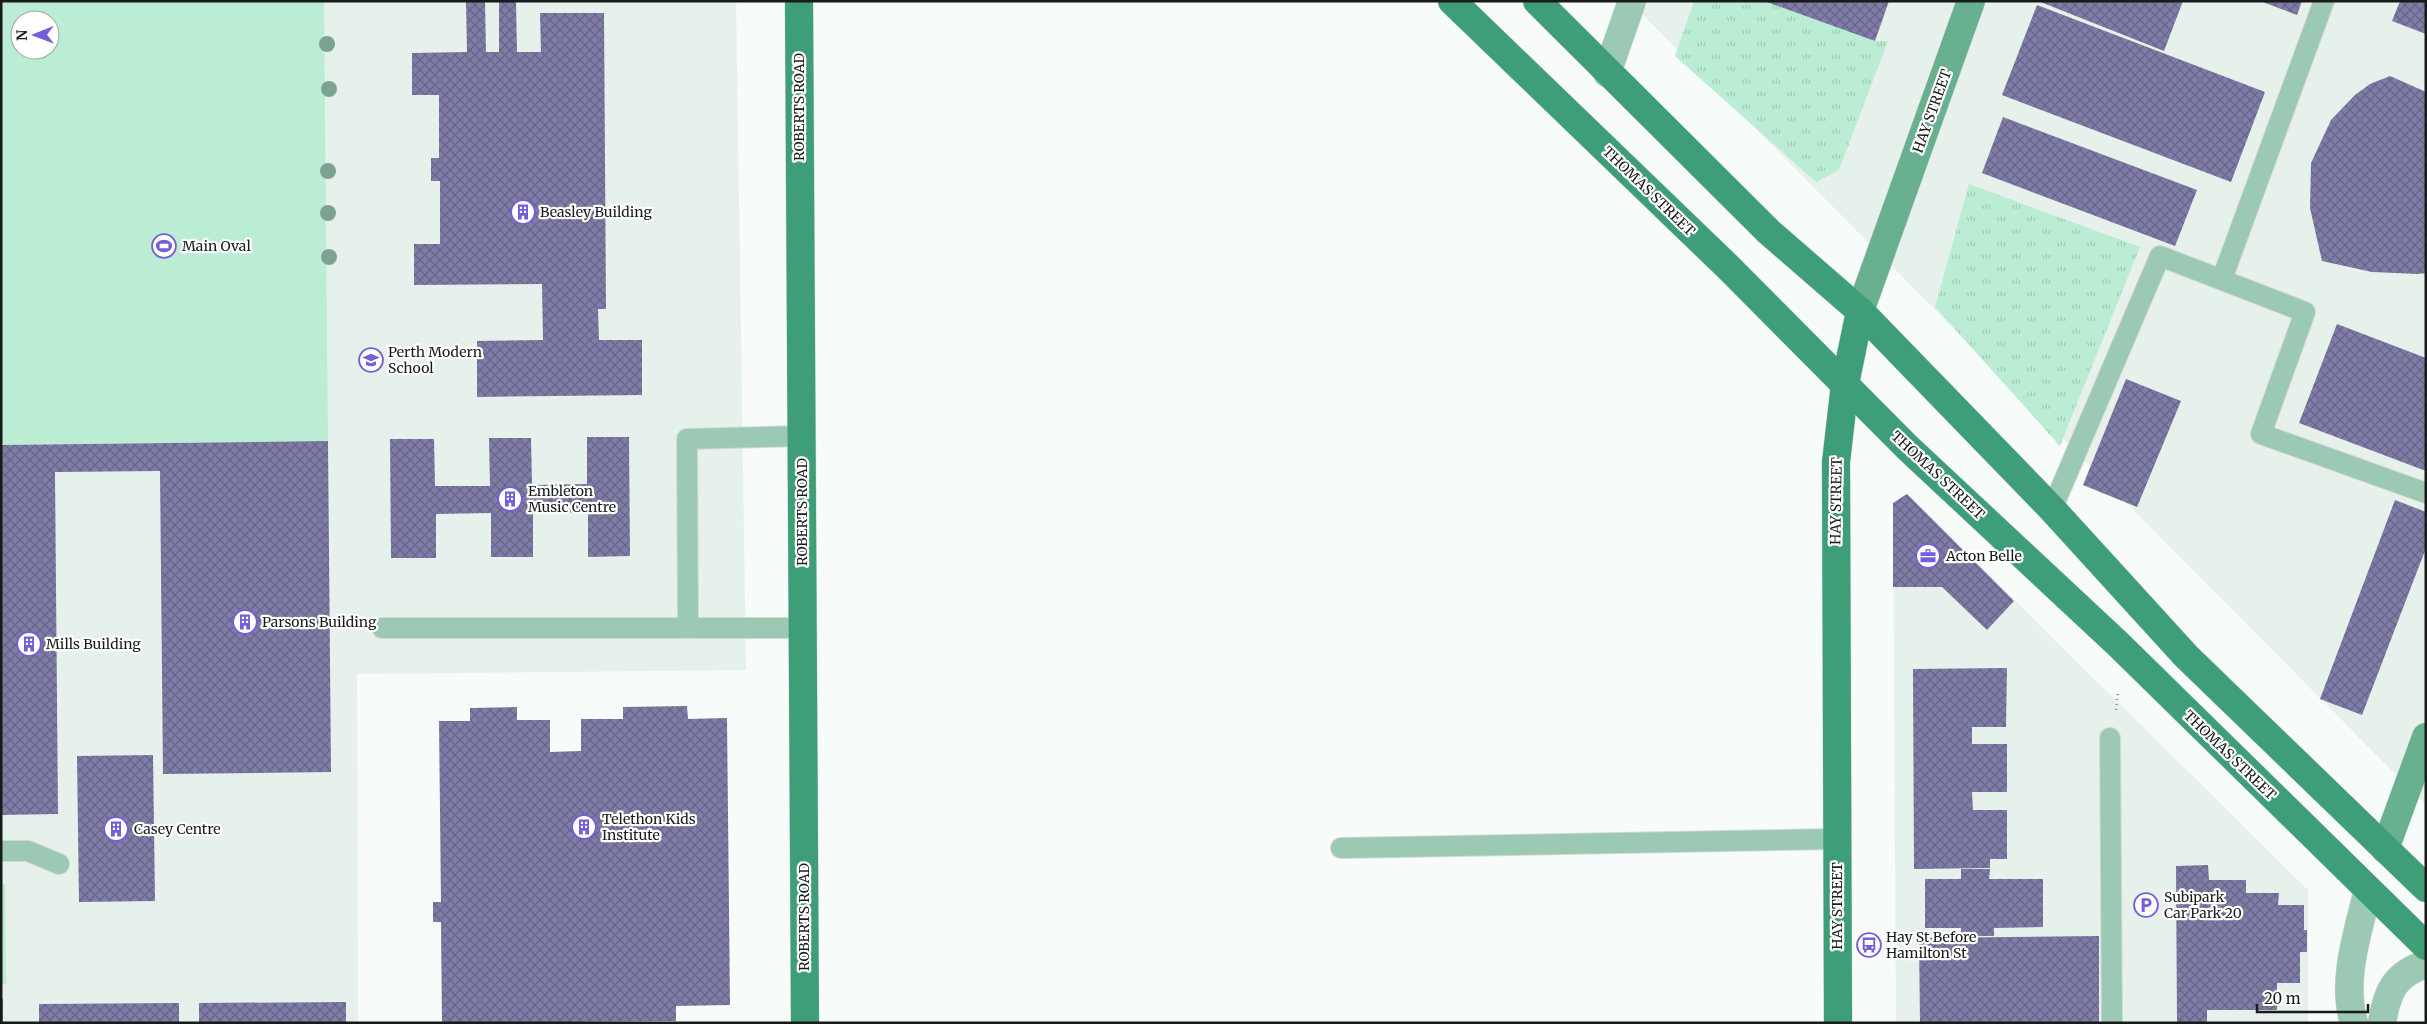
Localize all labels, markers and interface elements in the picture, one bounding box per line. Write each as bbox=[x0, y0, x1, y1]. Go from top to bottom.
north arrow bbox=[10, 10, 60, 60]
text: N bbox=[13, 30, 31, 41]
street label: ROBERTS ROAD bbox=[790, 52, 808, 161]
street label: HAY STREET bbox=[1909, 66, 1956, 155]
street label: THOMAS STREET bbox=[1599, 142, 1699, 240]
building icon: Beasley Building bbox=[510, 199, 536, 225]
place label: Beasley Building bbox=[540, 203, 652, 221]
sports icon: Main Oval bbox=[151, 233, 177, 259]
place label: Main Oval bbox=[182, 237, 251, 255]
place label: Perth Modern School bbox=[388, 343, 482, 377]
school or university icon: Perth Modern School bbox=[358, 347, 384, 373]
street label: THOMAS STREET bbox=[1887, 427, 1989, 523]
street label: ROBERTS ROAD bbox=[793, 457, 811, 566]
street label: HAY STREET bbox=[1826, 457, 1846, 545]
place label: Embleton Music Centre bbox=[528, 482, 616, 516]
building icon: Embleton Music Centre bbox=[497, 486, 523, 512]
office icon: Acton Belle bbox=[1915, 543, 1941, 569]
place label: Acton Belle bbox=[1945, 547, 2022, 565]
building icon: Parsons Building bbox=[232, 609, 258, 635]
place label: Parsons Building bbox=[262, 613, 377, 631]
building icon: Mills Building bbox=[16, 631, 42, 657]
place label: Mills Building bbox=[46, 635, 141, 653]
street label: THOMAS STREET bbox=[2180, 706, 2280, 804]
place label: Telethon Kids Institute bbox=[602, 810, 696, 844]
building icon: Telethon Kids Institute bbox=[571, 814, 597, 840]
building icon: Casey Centre bbox=[103, 816, 129, 842]
place label: Casey Centre bbox=[134, 820, 221, 838]
street label: ROBERTS ROAD bbox=[795, 862, 813, 971]
street label: HAY STREET bbox=[1828, 862, 1846, 950]
place label: Subipark Car Park 20 bbox=[2164, 888, 2242, 922]
parking icon: Subipark Car Park 20 bbox=[2133, 892, 2159, 918]
place label: Hay St Before Hamilton St bbox=[1886, 928, 1976, 962]
bus stop icon: Hay St Before Hamilton St bbox=[1856, 932, 1882, 958]
scale bar bbox=[2257, 982, 2368, 1014]
text: 20 m bbox=[2264, 989, 2301, 1008]

